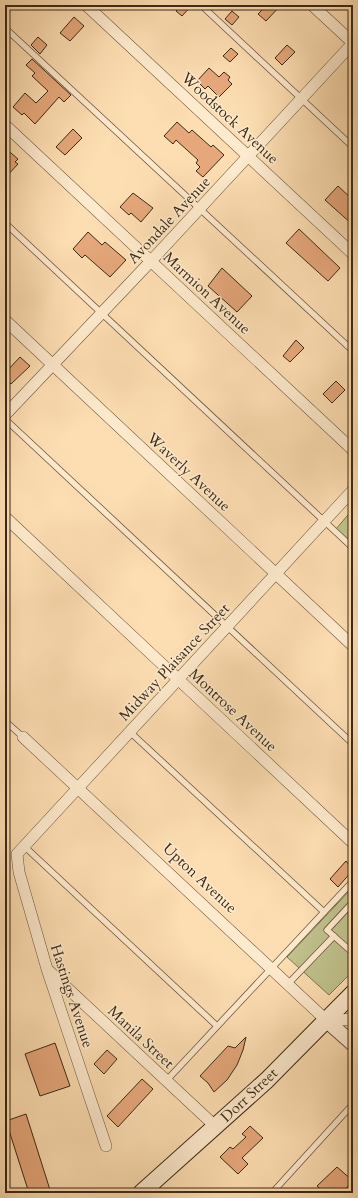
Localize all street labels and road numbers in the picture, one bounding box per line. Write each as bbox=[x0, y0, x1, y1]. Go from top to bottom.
street label: Woodstock Avenue bbox=[176, 67, 283, 168]
street label: Avondale Avenue bbox=[123, 172, 215, 268]
street label: Marmion Avenue bbox=[159, 247, 255, 339]
street label: Waverly Avenue bbox=[142, 427, 235, 516]
street label: Midway Plaisance Street bbox=[114, 599, 234, 725]
street label: Montrose Avenue bbox=[185, 664, 281, 756]
street label: Upton Avenue bbox=[159, 839, 241, 918]
street label: Hastings Avenue bbox=[46, 942, 98, 1050]
street label: Manila Street bbox=[104, 1001, 179, 1073]
street label: Dorr Street bbox=[216, 1063, 282, 1127]

